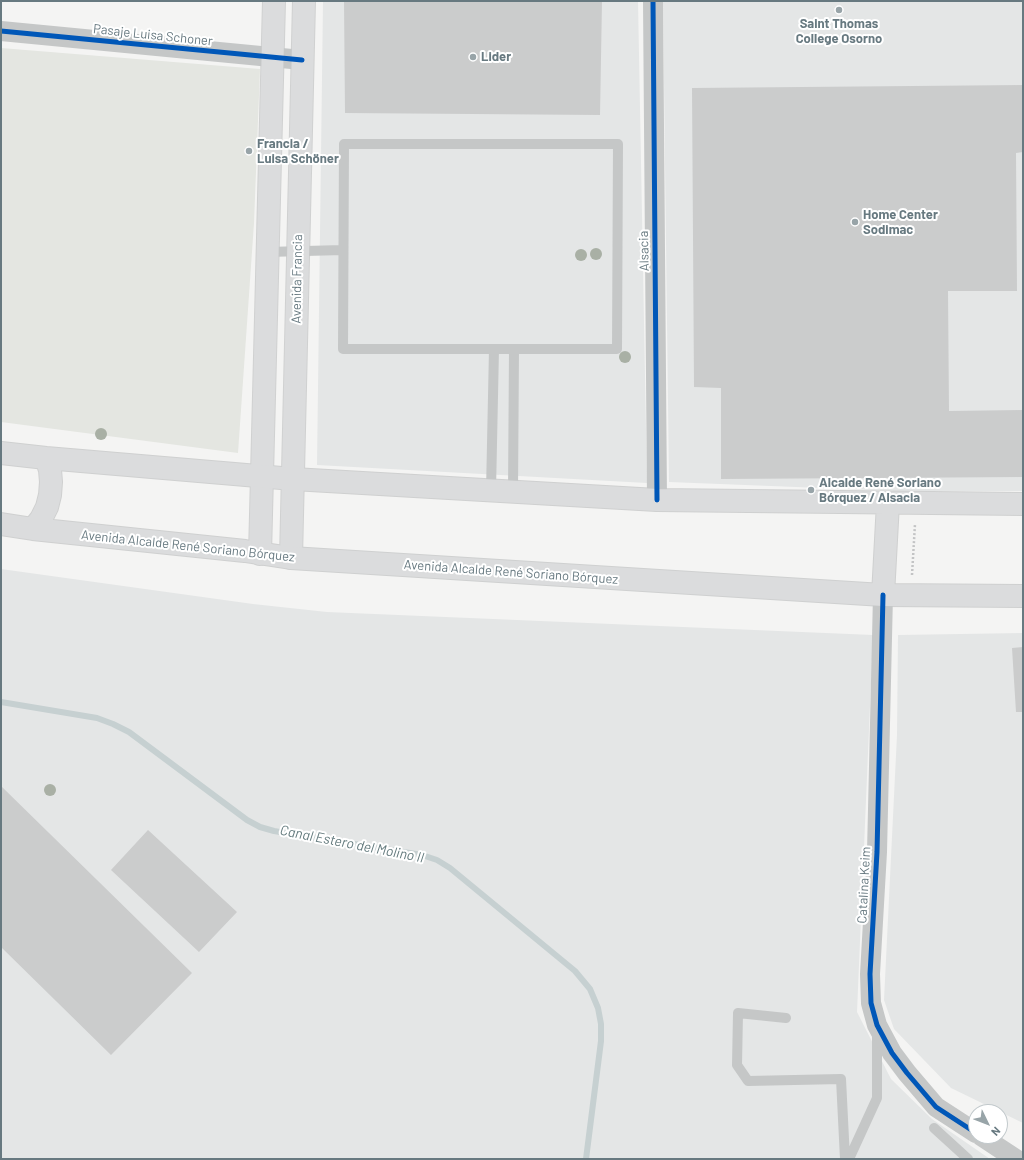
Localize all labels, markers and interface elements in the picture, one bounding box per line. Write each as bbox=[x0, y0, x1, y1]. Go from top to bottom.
marker: Saint Thomas College Osorno bbox=[834, 5, 844, 15]
place label: Saint Thomas College Osorno bbox=[796, 16, 882, 47]
street label: Pasaje Luisa Schoner bbox=[93, 21, 213, 49]
place label: Lider bbox=[481, 49, 511, 65]
marker: Lider bbox=[468, 52, 478, 62]
place label: Francia / Luisa Schöner bbox=[257, 136, 339, 167]
marker: Francia / Luisa Schöner bbox=[244, 146, 254, 156]
place label: Home Center Sodimac bbox=[863, 207, 938, 238]
marker: Home Center Sodimac bbox=[850, 217, 860, 227]
street label: Alsacia bbox=[636, 231, 652, 271]
street label: Avenida Francia bbox=[288, 234, 306, 324]
place label: Alcalde René Soriano Bórquez / Alsacia bbox=[819, 475, 941, 506]
marker: Alcalde René Soriano Bórquez / Alsacia bbox=[806, 485, 816, 495]
street label: Avenida Alcalde René Soriano Bórquez bbox=[80, 527, 296, 565]
street label: Avenida Alcalde René Soriano Bórquez bbox=[403, 557, 619, 587]
water label: Canal Estero del Molino II bbox=[279, 822, 425, 866]
street label: Catalina Keim bbox=[854, 846, 874, 924]
north arrow bbox=[968, 1104, 1008, 1144]
text: N bbox=[989, 1125, 1004, 1139]

